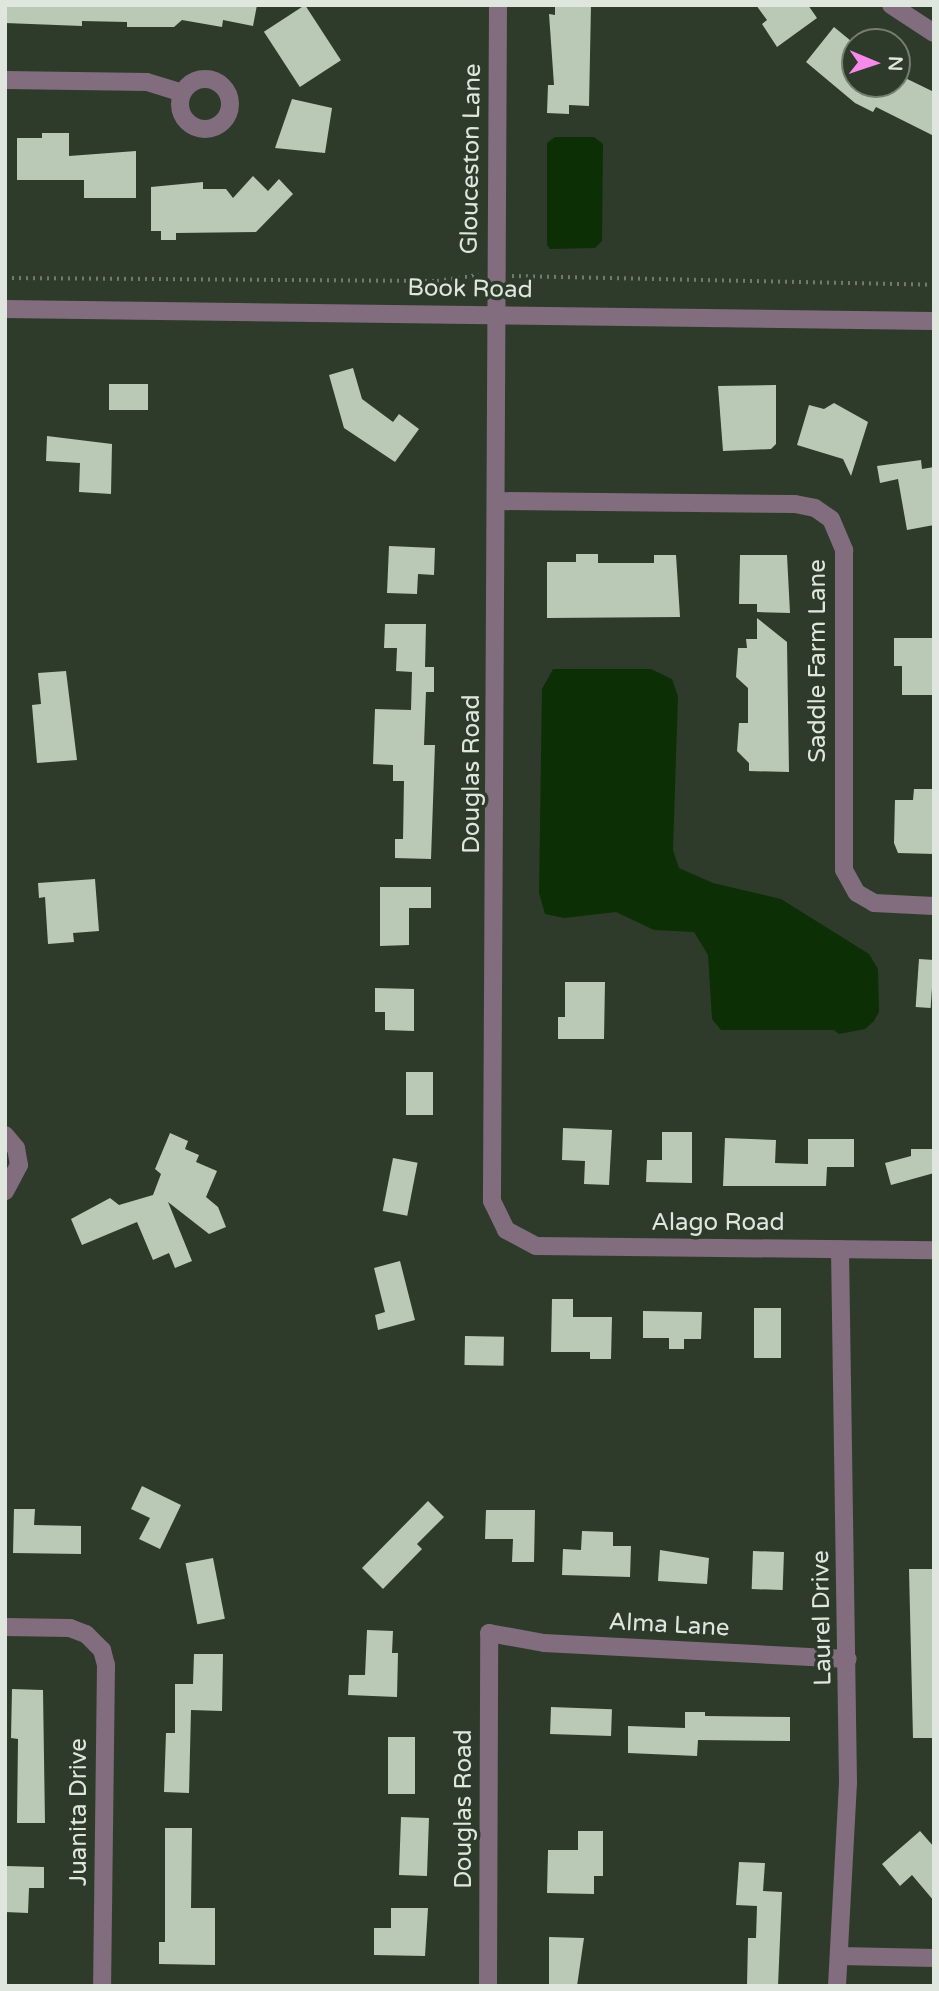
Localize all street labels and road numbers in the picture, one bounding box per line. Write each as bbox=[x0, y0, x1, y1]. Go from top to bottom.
street label: Glouceston Lane bbox=[455, 63, 487, 255]
street label: Book Road bbox=[407, 274, 533, 304]
street label: Saddle Farm Lane bbox=[804, 559, 832, 763]
street label: Douglas Road bbox=[458, 694, 486, 854]
street label: Alago Road bbox=[651, 1209, 785, 1237]
street label: Laurel Drive bbox=[806, 1550, 838, 1686]
street label: Alma Lane bbox=[608, 1607, 730, 1643]
street label: Douglas Road bbox=[450, 1729, 478, 1889]
street label: Juanita Drive bbox=[65, 1738, 93, 1886]

